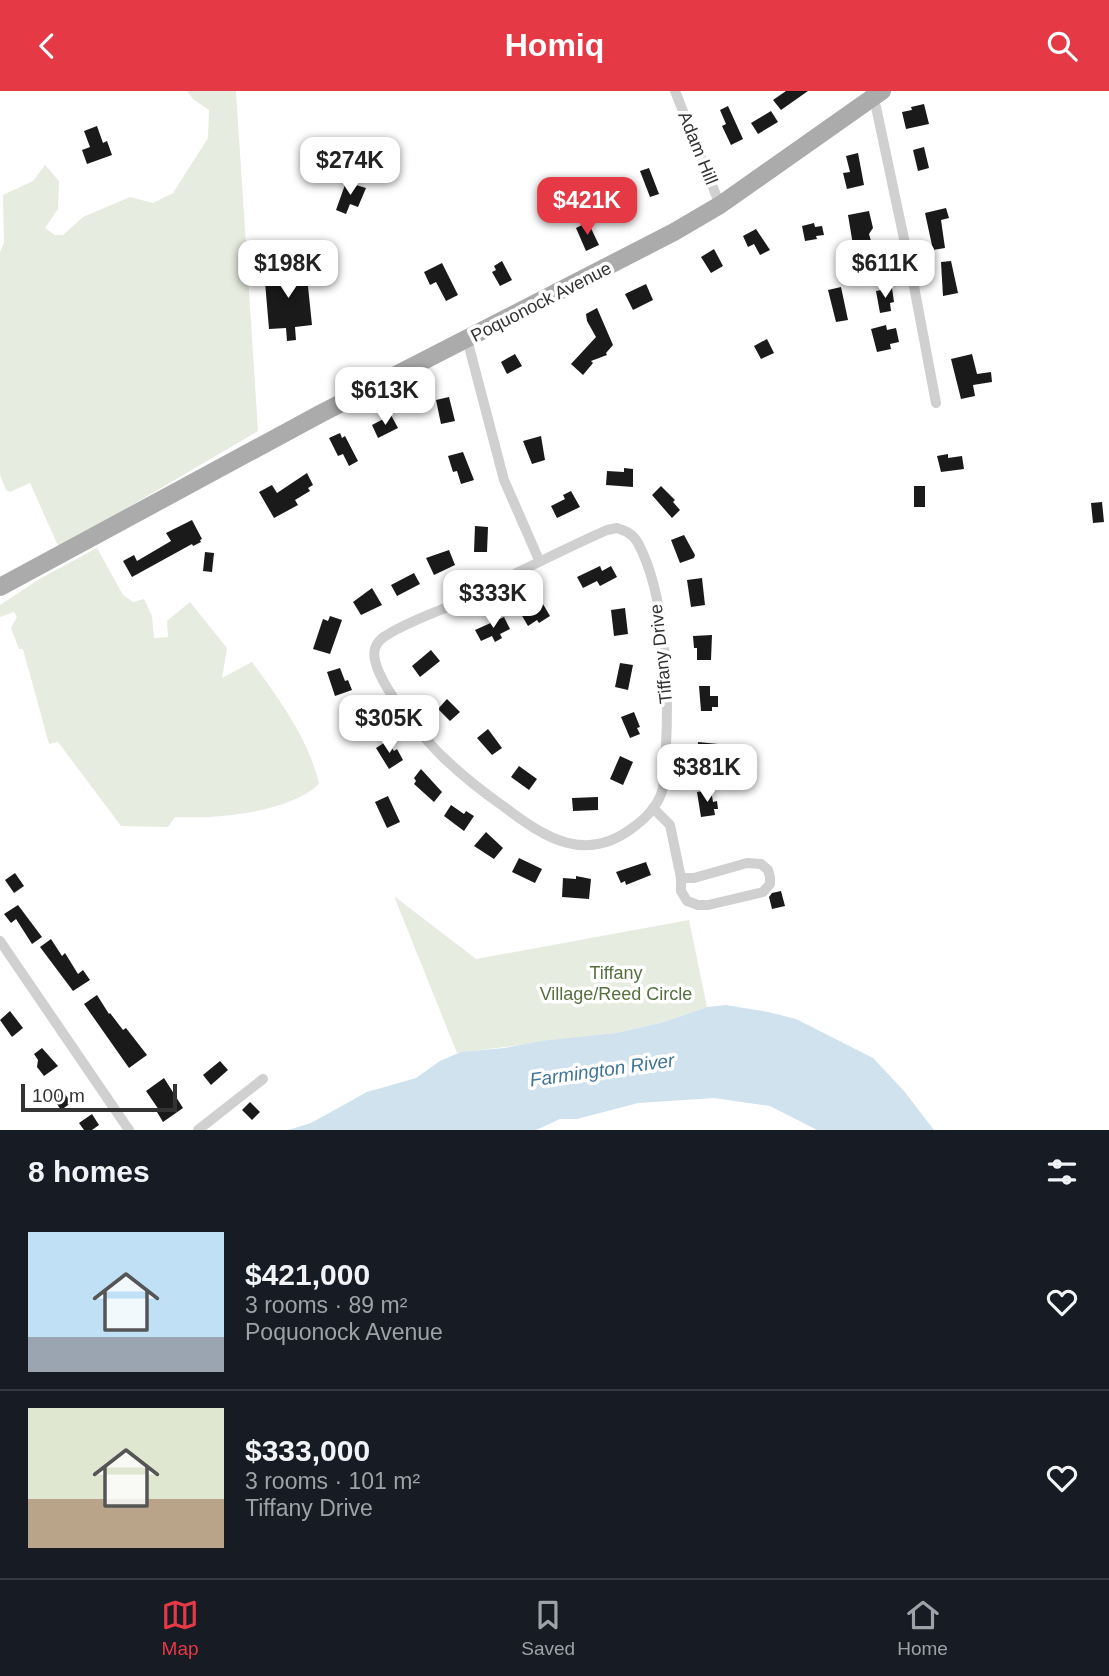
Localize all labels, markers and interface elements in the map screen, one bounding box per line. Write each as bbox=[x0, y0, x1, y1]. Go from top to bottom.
icon: back bbox=[28, 27, 66, 65]
text: Homiq bbox=[505, 27, 604, 63]
icon: search bbox=[1043, 27, 1081, 65]
street label: Adam Hill bbox=[674, 109, 722, 187]
pin: $274K bbox=[301, 137, 399, 197]
text: $274K bbox=[316, 147, 384, 173]
pin: $421K bbox=[538, 177, 636, 237]
text: $421K bbox=[553, 187, 621, 213]
pin: $198K bbox=[239, 241, 337, 300]
pin: $611K bbox=[836, 241, 934, 300]
text: $198K bbox=[254, 250, 322, 276]
text: $611K bbox=[852, 250, 918, 276]
street label: Poquonock Avenue bbox=[467, 258, 615, 346]
pin: $613K bbox=[336, 367, 434, 427]
text: $613K bbox=[351, 377, 419, 403]
pin: $333K bbox=[444, 571, 542, 630]
text: $333K bbox=[459, 580, 527, 606]
street label: Tiffany Drive bbox=[646, 603, 676, 705]
pin: $305K bbox=[340, 695, 438, 755]
text: $305K bbox=[355, 705, 423, 731]
pin: $381K bbox=[658, 745, 756, 804]
text: $381K bbox=[673, 754, 741, 780]
park label: Tiffany Village/Reed Circle bbox=[540, 963, 692, 1004]
water label: Farmington River bbox=[528, 1049, 676, 1091]
scale bar bbox=[21, 1081, 177, 1113]
text: 100 m bbox=[32, 1085, 85, 1106]
icon: filters bbox=[1043, 1153, 1081, 1191]
text: 8 homes bbox=[28, 1155, 150, 1188]
text: $421,000 bbox=[245, 1258, 370, 1291]
icon: home bbox=[84, 1260, 168, 1344]
icon: heart bbox=[1043, 1283, 1081, 1321]
text: 3 rooms · 89 m² bbox=[245, 1292, 407, 1318]
text: Poquonock Avenue bbox=[245, 1319, 443, 1345]
text: $333,000 bbox=[245, 1434, 370, 1467]
icon: home bbox=[84, 1436, 168, 1520]
icon: heart bbox=[1043, 1459, 1081, 1497]
text: 3 rooms · 101 m² bbox=[245, 1468, 420, 1494]
text: Tiffany Drive bbox=[245, 1495, 373, 1521]
tab: Map bbox=[161, 1596, 199, 1660]
tab: Saved bbox=[521, 1596, 575, 1660]
tab: Home bbox=[897, 1596, 948, 1660]

